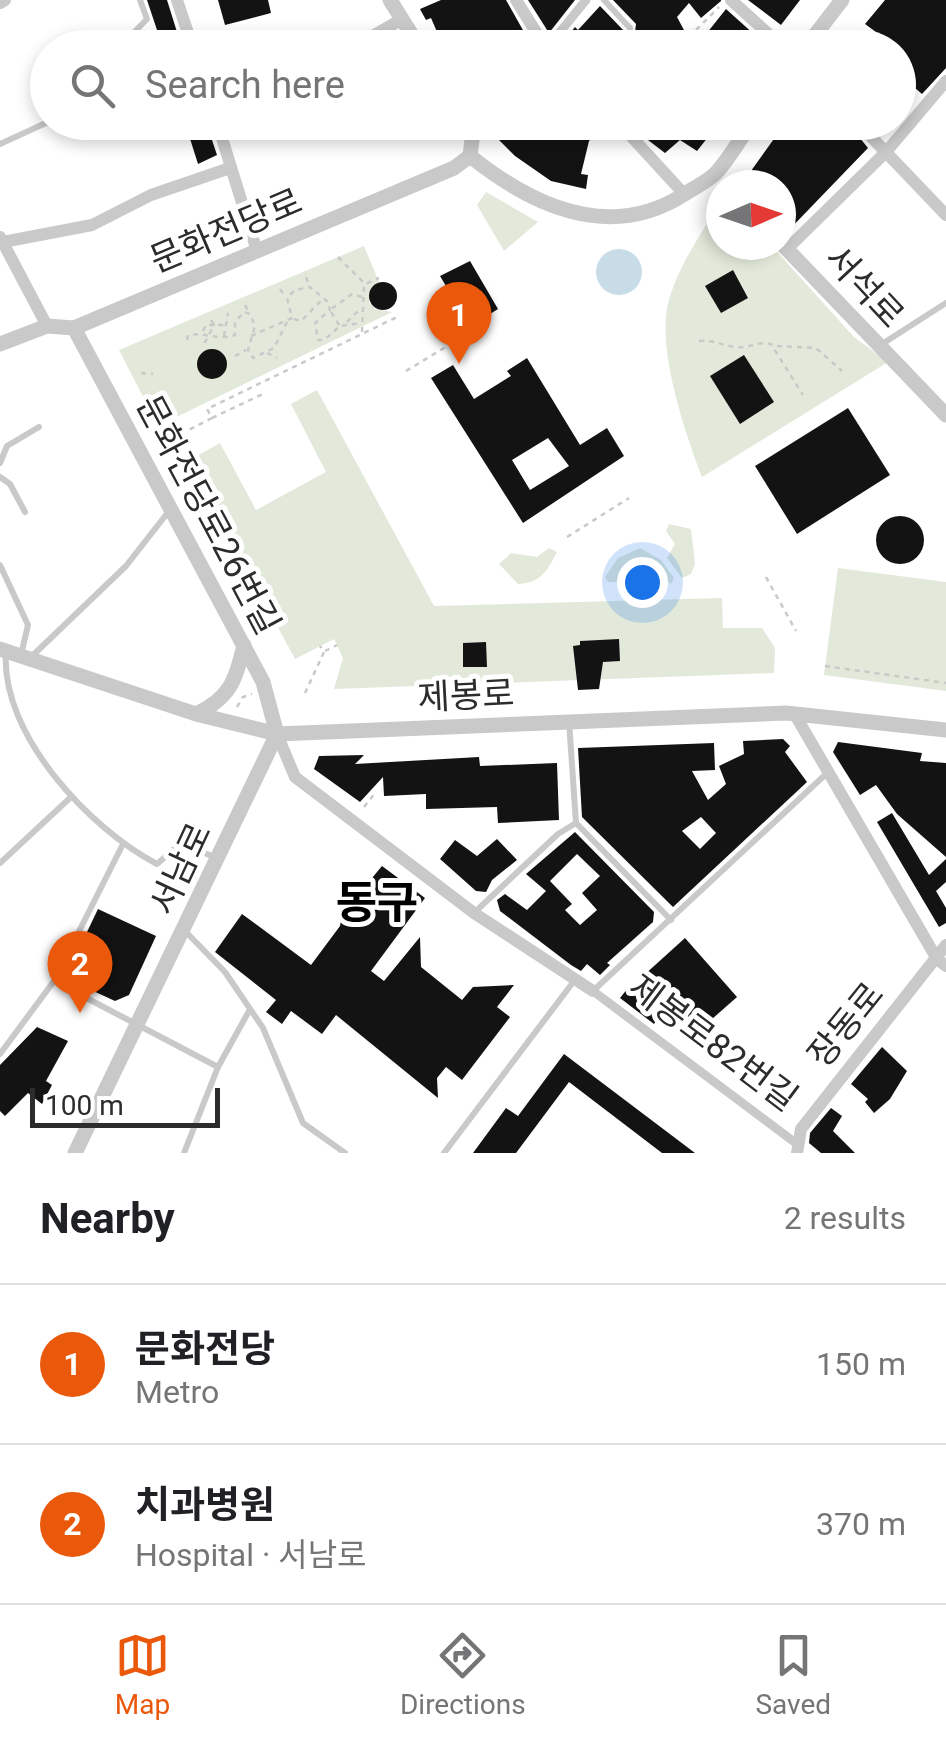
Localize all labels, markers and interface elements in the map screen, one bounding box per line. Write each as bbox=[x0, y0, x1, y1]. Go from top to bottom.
search box bbox=[30, 30, 916, 140]
icon: search bbox=[65, 58, 120, 113]
text: Search here bbox=[145, 63, 345, 107]
north arrow bbox=[706, 170, 796, 260]
street label: 문화전당로 bbox=[144, 181, 308, 281]
street label: 서석로 bbox=[816, 238, 912, 336]
pin: 1 bbox=[426, 282, 492, 364]
street label: 문화전당로26번길 bbox=[128, 388, 288, 642]
your location bbox=[617, 557, 668, 608]
street label: 제봉로 bbox=[417, 673, 515, 719]
street label: 서남로 bbox=[142, 817, 220, 921]
district label: 동구 bbox=[336, 876, 418, 929]
pin: 2 bbox=[48, 930, 112, 1013]
street label: 제봉로82번길 bbox=[621, 966, 805, 1120]
street label: 장동로 bbox=[800, 975, 892, 1075]
scale bar bbox=[30, 1083, 220, 1128]
text: 100 m bbox=[45, 1089, 124, 1122]
text: Nearby bbox=[40, 1194, 175, 1243]
text: 2 results bbox=[784, 1199, 906, 1237]
text: 문화전당 bbox=[135, 1327, 275, 1371]
text: 1 bbox=[63, 1345, 82, 1383]
text: 150 m bbox=[816, 1345, 906, 1383]
text: Metro bbox=[135, 1373, 219, 1411]
text: 치과병원 bbox=[135, 1483, 275, 1527]
text: 2 bbox=[63, 1505, 82, 1543]
text: 370 m bbox=[816, 1505, 906, 1543]
text: Hospital · 서남로 bbox=[135, 1536, 367, 1574]
tab: Map bbox=[115, 1628, 170, 1721]
tab: Directions bbox=[400, 1628, 526, 1721]
tab: Saved bbox=[755, 1628, 831, 1721]

